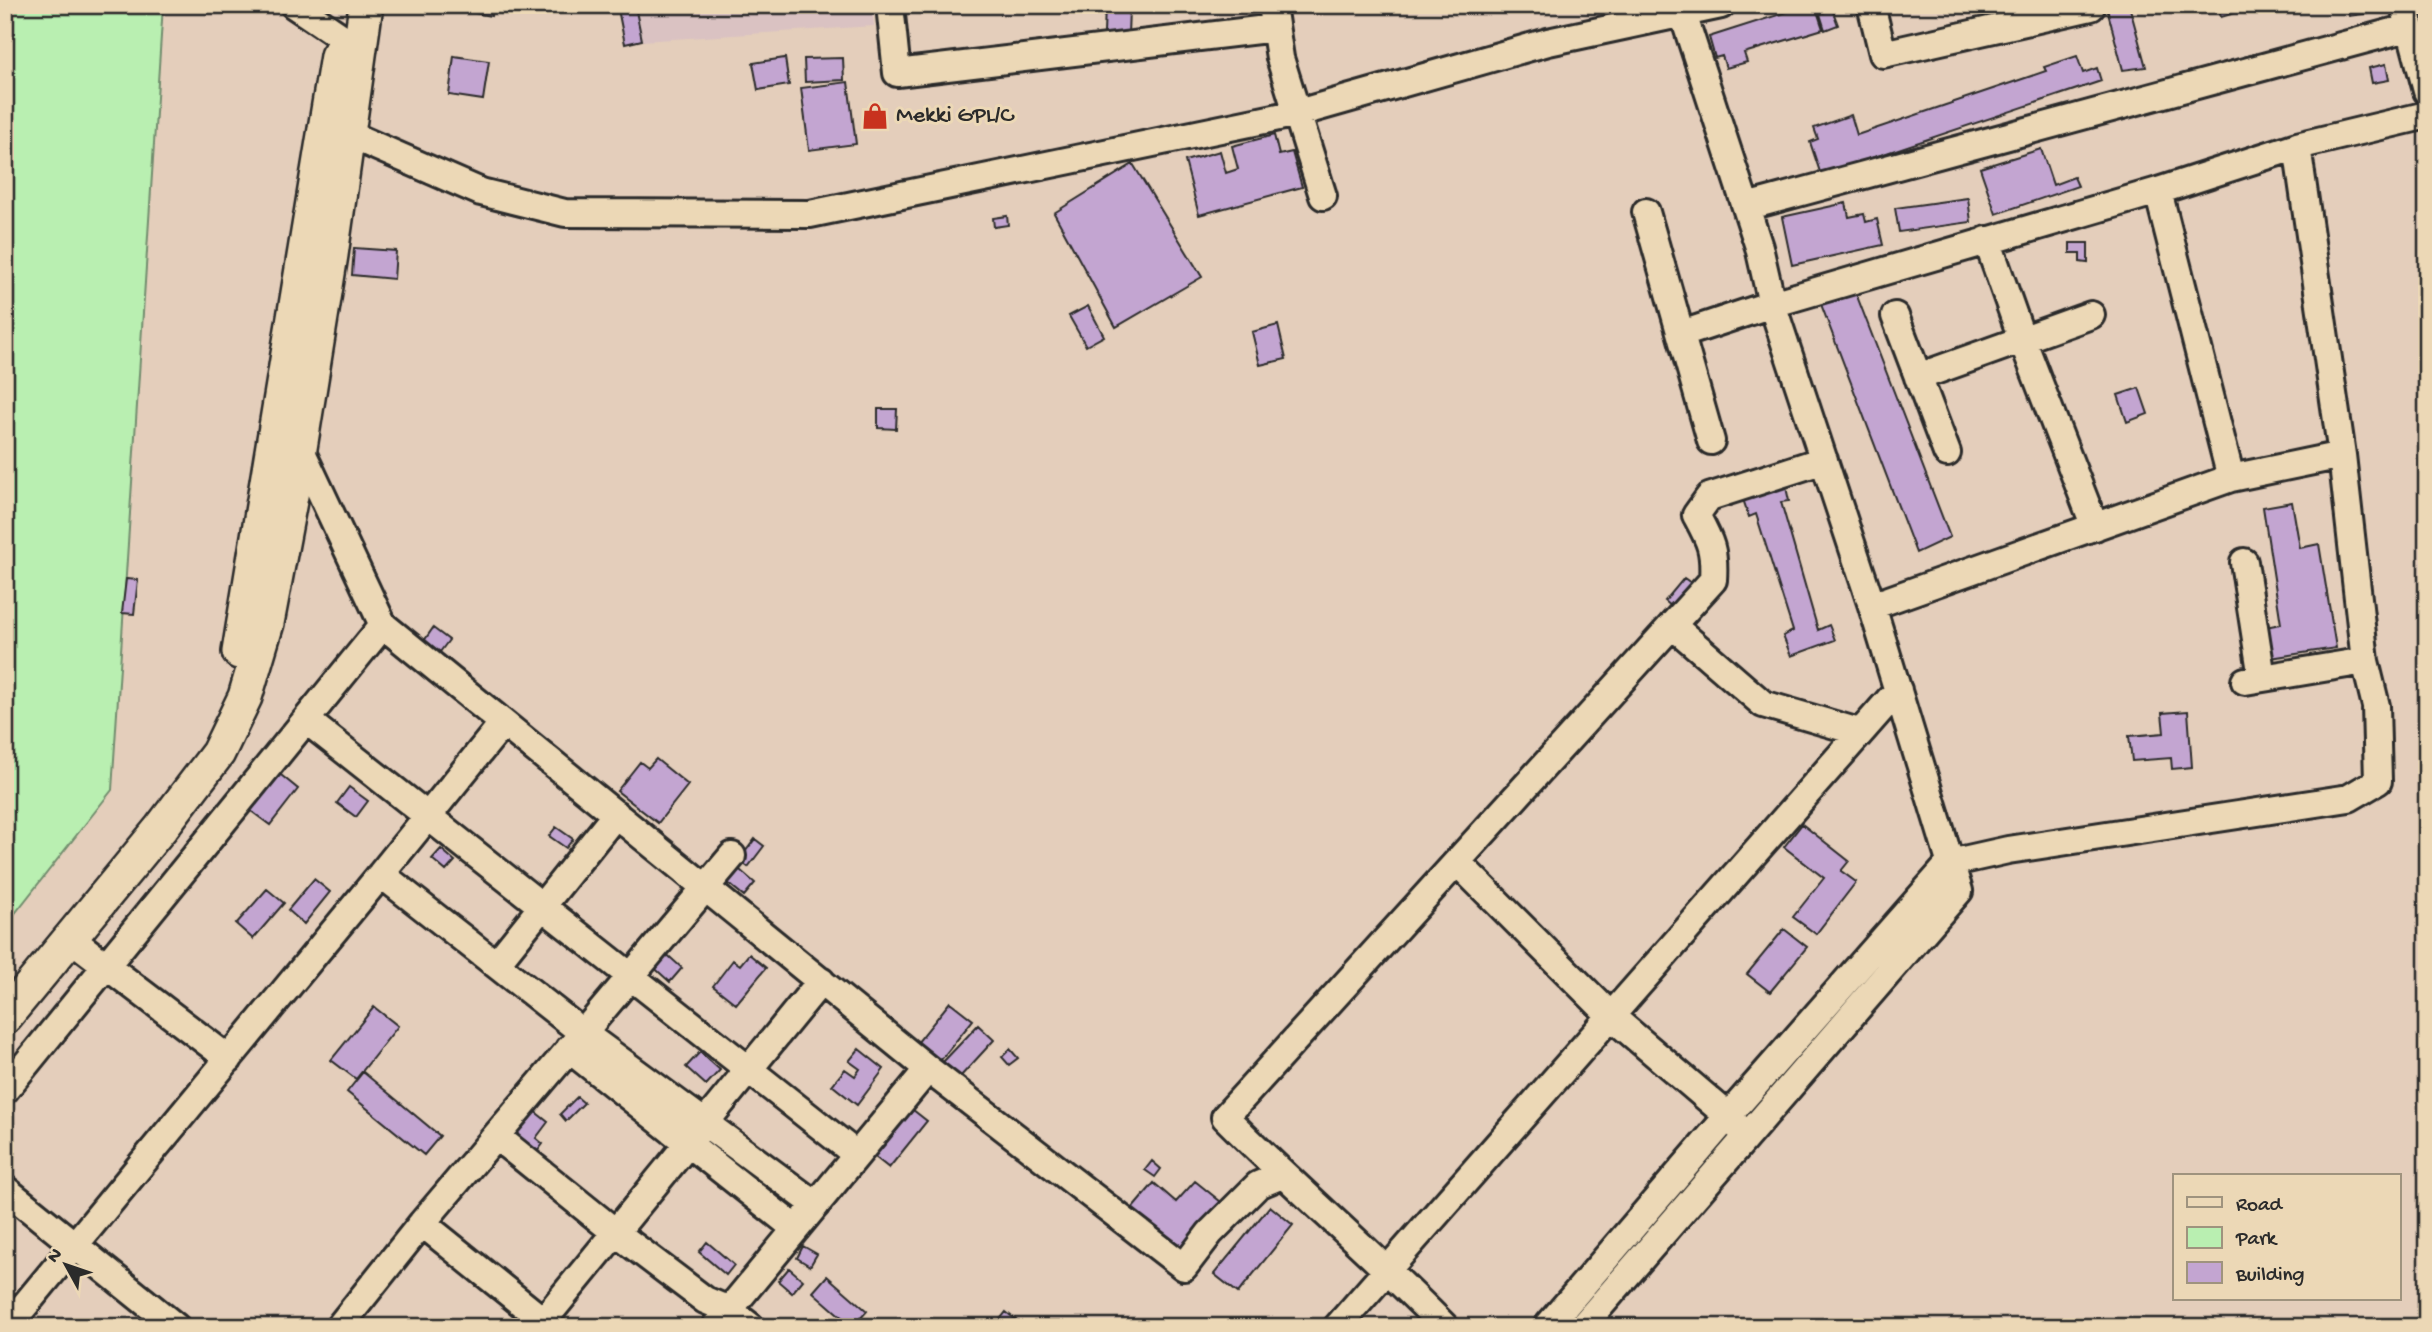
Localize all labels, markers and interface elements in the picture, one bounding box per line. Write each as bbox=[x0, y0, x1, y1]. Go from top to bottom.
shop icon: Mekki GPL/C bbox=[860, 101, 890, 131]
place label: Mekki GPL/C bbox=[896, 102, 1015, 131]
legend bbox=[2173, 1174, 2400, 1300]
text: Road bbox=[2236, 1194, 2284, 1219]
text: Park bbox=[2235, 1228, 2279, 1253]
north arrow bbox=[32, 1230, 102, 1300]
text: N bbox=[43, 1244, 68, 1268]
text: Building bbox=[2235, 1264, 2305, 1289]

